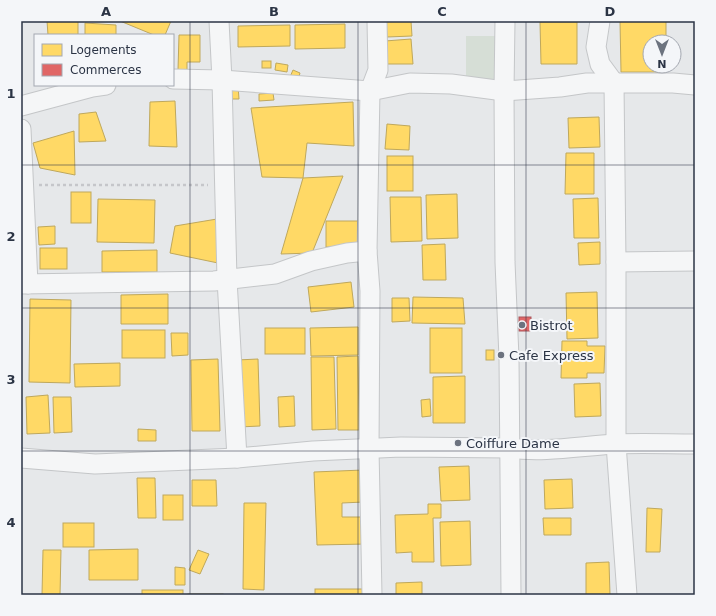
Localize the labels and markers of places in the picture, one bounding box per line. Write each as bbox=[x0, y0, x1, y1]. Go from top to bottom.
place label: Bistrot bbox=[530, 318, 573, 333]
marker: Bistrot bbox=[517, 320, 527, 330]
place label: Cafe Express bbox=[509, 348, 594, 363]
marker: Cafe Express bbox=[496, 350, 506, 360]
place label: Coiffure Dame bbox=[466, 436, 560, 451]
marker: Coiffure Dame bbox=[453, 438, 463, 448]

